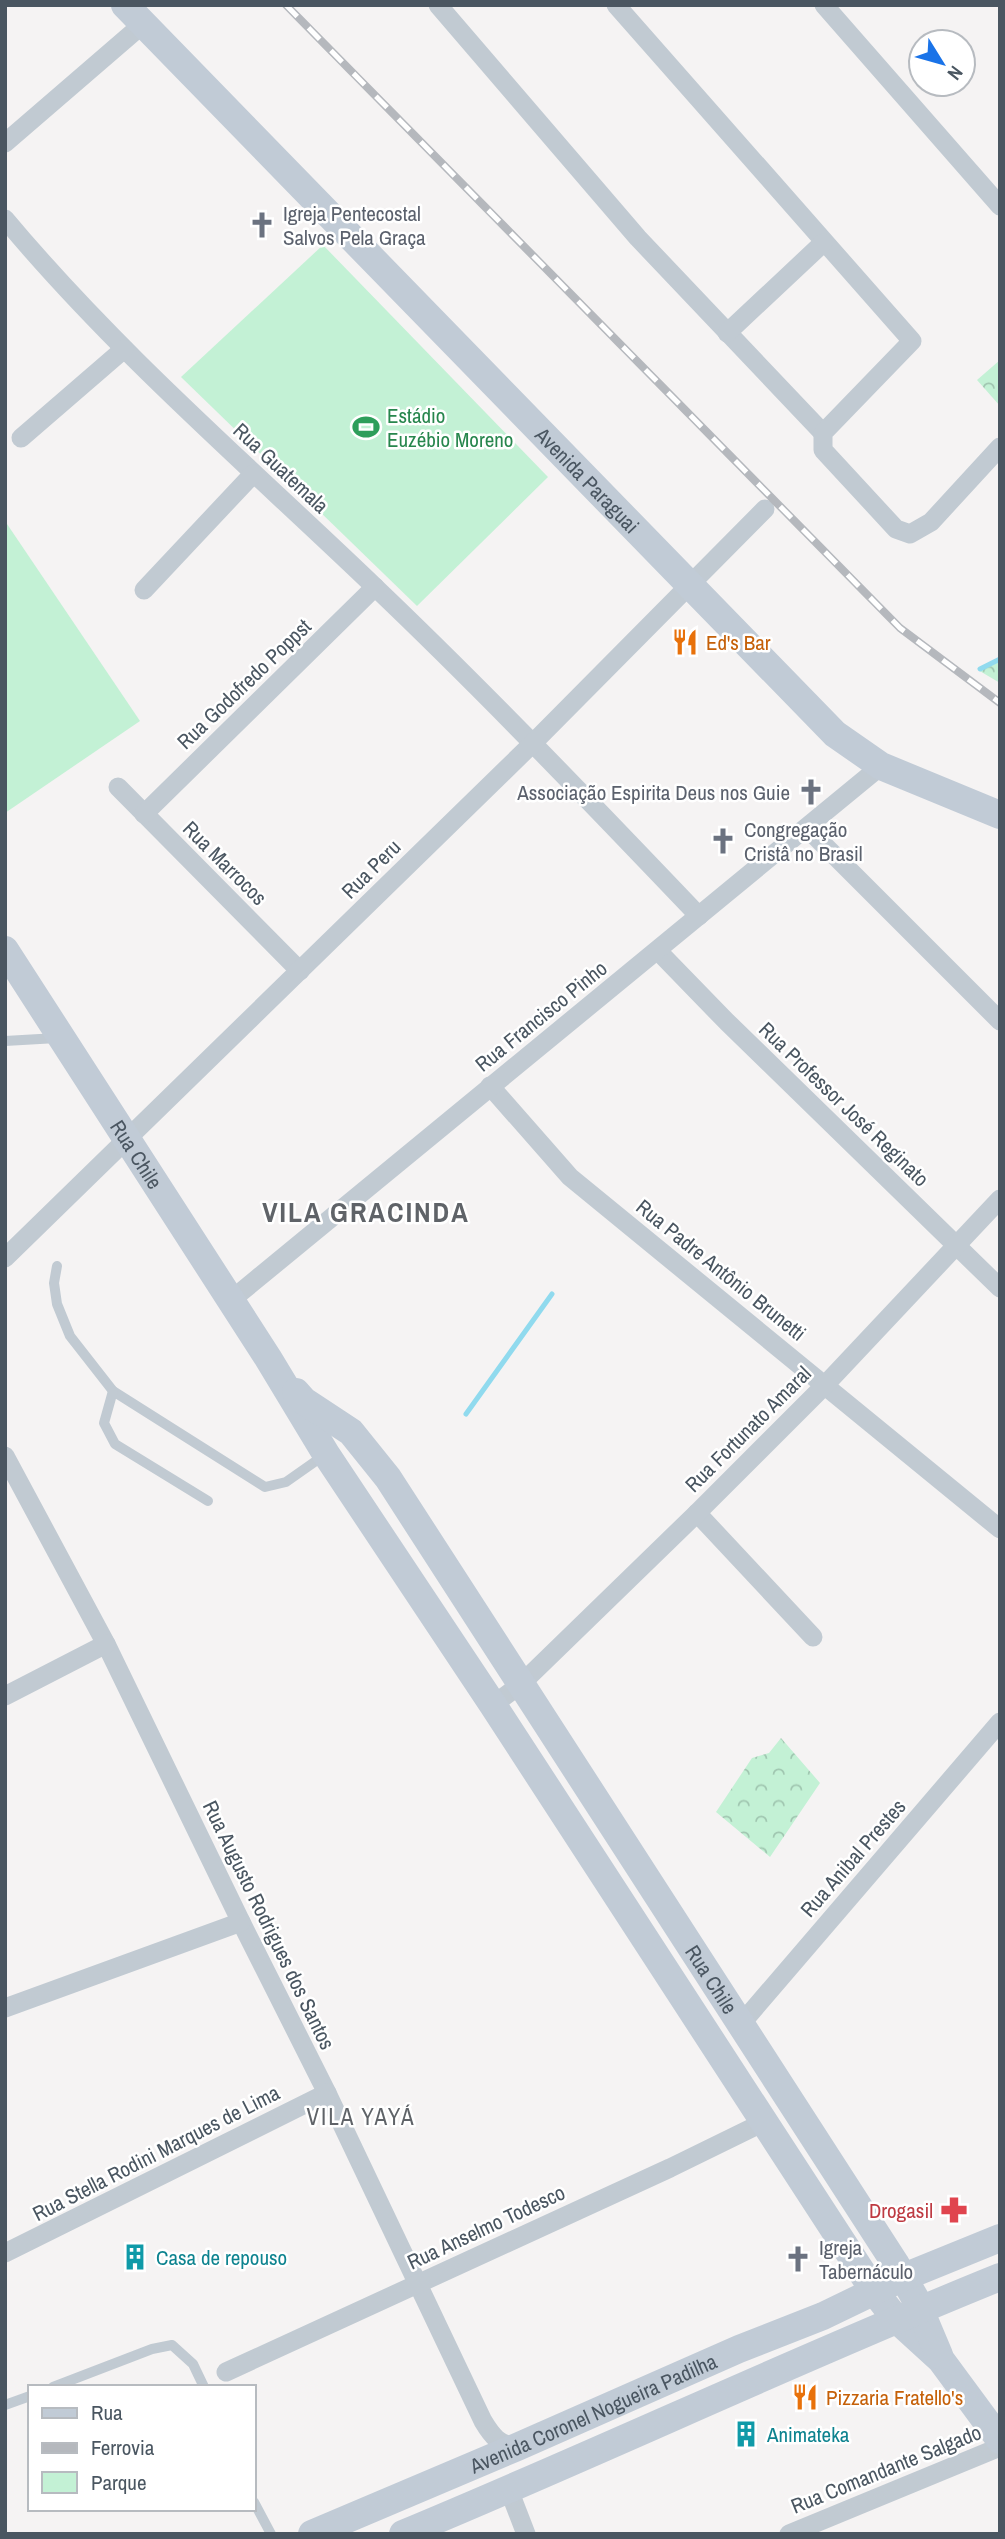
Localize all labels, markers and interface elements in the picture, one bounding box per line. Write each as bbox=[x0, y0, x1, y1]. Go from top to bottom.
north arrow bbox=[907, 28, 977, 98]
text: N bbox=[942, 61, 969, 86]
place label: Igreja Pentecostal Salvos Pela Graça bbox=[283, 199, 426, 252]
church icon: Igreja Pentecostal Salvos Pela Graça bbox=[247, 210, 277, 240]
place label: Estádio Euzébio Moreno bbox=[387, 401, 513, 454]
sports icon: Estádio Euzébio Moreno bbox=[351, 412, 381, 442]
street label: Rua Guatemala bbox=[227, 416, 335, 520]
street label: Avenida Paraguai bbox=[528, 420, 646, 539]
street label: Rua Godofredo Poppst bbox=[171, 612, 318, 756]
restaurant icon: Ed's Bar bbox=[670, 627, 700, 657]
place label: Ed's Bar bbox=[706, 628, 771, 657]
church icon: Associação Espirita Deus nos Guie bbox=[796, 777, 826, 807]
place label: Associação Espirita Deus nos Guie bbox=[516, 778, 790, 807]
street label: Rua Marrocos bbox=[177, 815, 273, 911]
place label: Congregação Cristâ no Brasil bbox=[744, 815, 863, 868]
church icon: Congregação Cristâ no Brasil bbox=[708, 826, 738, 856]
street label: Rua Peru bbox=[335, 833, 407, 905]
street label: Rua Francisco Pinho bbox=[469, 954, 613, 1078]
street label: Rua Professor José Reginato bbox=[753, 1015, 935, 1193]
street label: Rua Chile bbox=[104, 1114, 170, 1194]
street label: Rua Padre Antônio Brunetti bbox=[630, 1192, 812, 1348]
district label: VILA GRACINDA bbox=[262, 1193, 470, 1231]
street label: Rua Fortunato Amaral bbox=[678, 1359, 818, 1499]
street label: Rua Anibal Prestes bbox=[794, 1793, 912, 1923]
street label: Rua Augusto Rodrigues dos Santos bbox=[196, 1796, 342, 2054]
street label: Rua Chile bbox=[679, 1939, 745, 2019]
street label: Rua Stella Rodini Marques de Lima bbox=[27, 2078, 285, 2228]
district label: VILA YAYÁ bbox=[307, 2101, 415, 2132]
street label: Rua Anselmo Todesco bbox=[402, 2178, 570, 2276]
pharmacy icon: Drogasil bbox=[939, 2195, 969, 2225]
place label: Drogasil bbox=[869, 2196, 933, 2225]
place label: Igreja Tabernáculo bbox=[819, 2233, 913, 2286]
building icon: Casa de repouso bbox=[120, 2242, 150, 2272]
place label: Casa de repouso bbox=[156, 2243, 287, 2272]
church icon: Igreja Tabernáculo bbox=[783, 2244, 813, 2274]
street label: Avenida Coronel Nogueira Padilha bbox=[464, 2346, 722, 2480]
restaurant icon: Pizzaria Fratello's bbox=[790, 2382, 820, 2412]
place label: Pizzaria Fratello's bbox=[826, 2383, 963, 2412]
legend bbox=[28, 2385, 256, 2511]
text: Rua bbox=[91, 2398, 123, 2427]
street label: Rua Comandante Salgado bbox=[786, 2418, 986, 2520]
building icon: Animateka bbox=[731, 2419, 761, 2449]
place label: Animateka bbox=[766, 2420, 850, 2449]
text: Ferrovia bbox=[91, 2433, 155, 2462]
text: Parque bbox=[91, 2468, 147, 2497]

